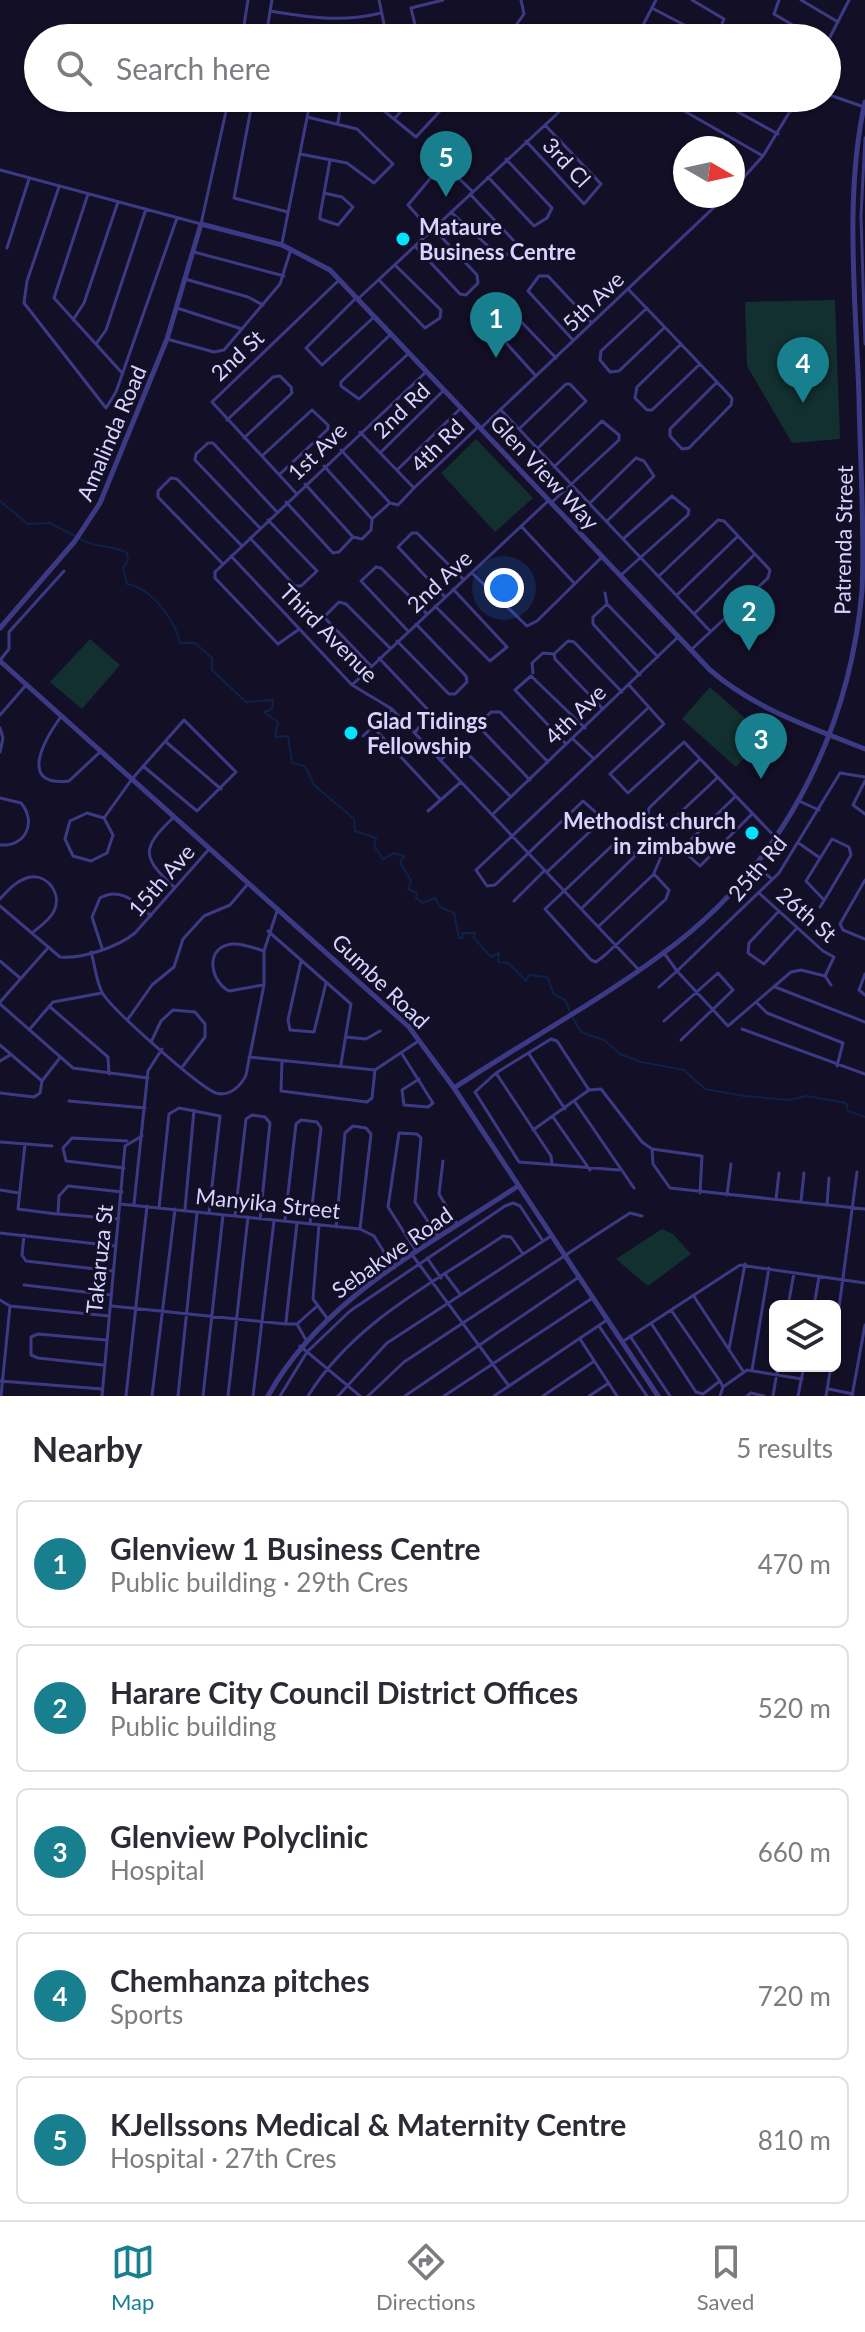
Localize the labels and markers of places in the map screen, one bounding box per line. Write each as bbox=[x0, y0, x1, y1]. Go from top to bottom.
pin: 5 bbox=[420, 131, 472, 197]
place label: Mataure Business Centre bbox=[419, 213, 576, 265]
marker: Mataure Business Centre bbox=[394, 230, 412, 248]
pin: 1 bbox=[470, 292, 522, 358]
pin: 4 bbox=[777, 337, 829, 403]
pin: 2 bbox=[723, 585, 775, 651]
place label: Glad Tidings Fellowship bbox=[367, 707, 487, 759]
pin: 3 bbox=[735, 713, 787, 779]
marker: Glad Tidings Fellowship bbox=[342, 724, 360, 742]
place label: Methodist church in zimbabwe bbox=[563, 807, 736, 859]
marker: Methodist church in zimbabwe bbox=[743, 824, 761, 842]

